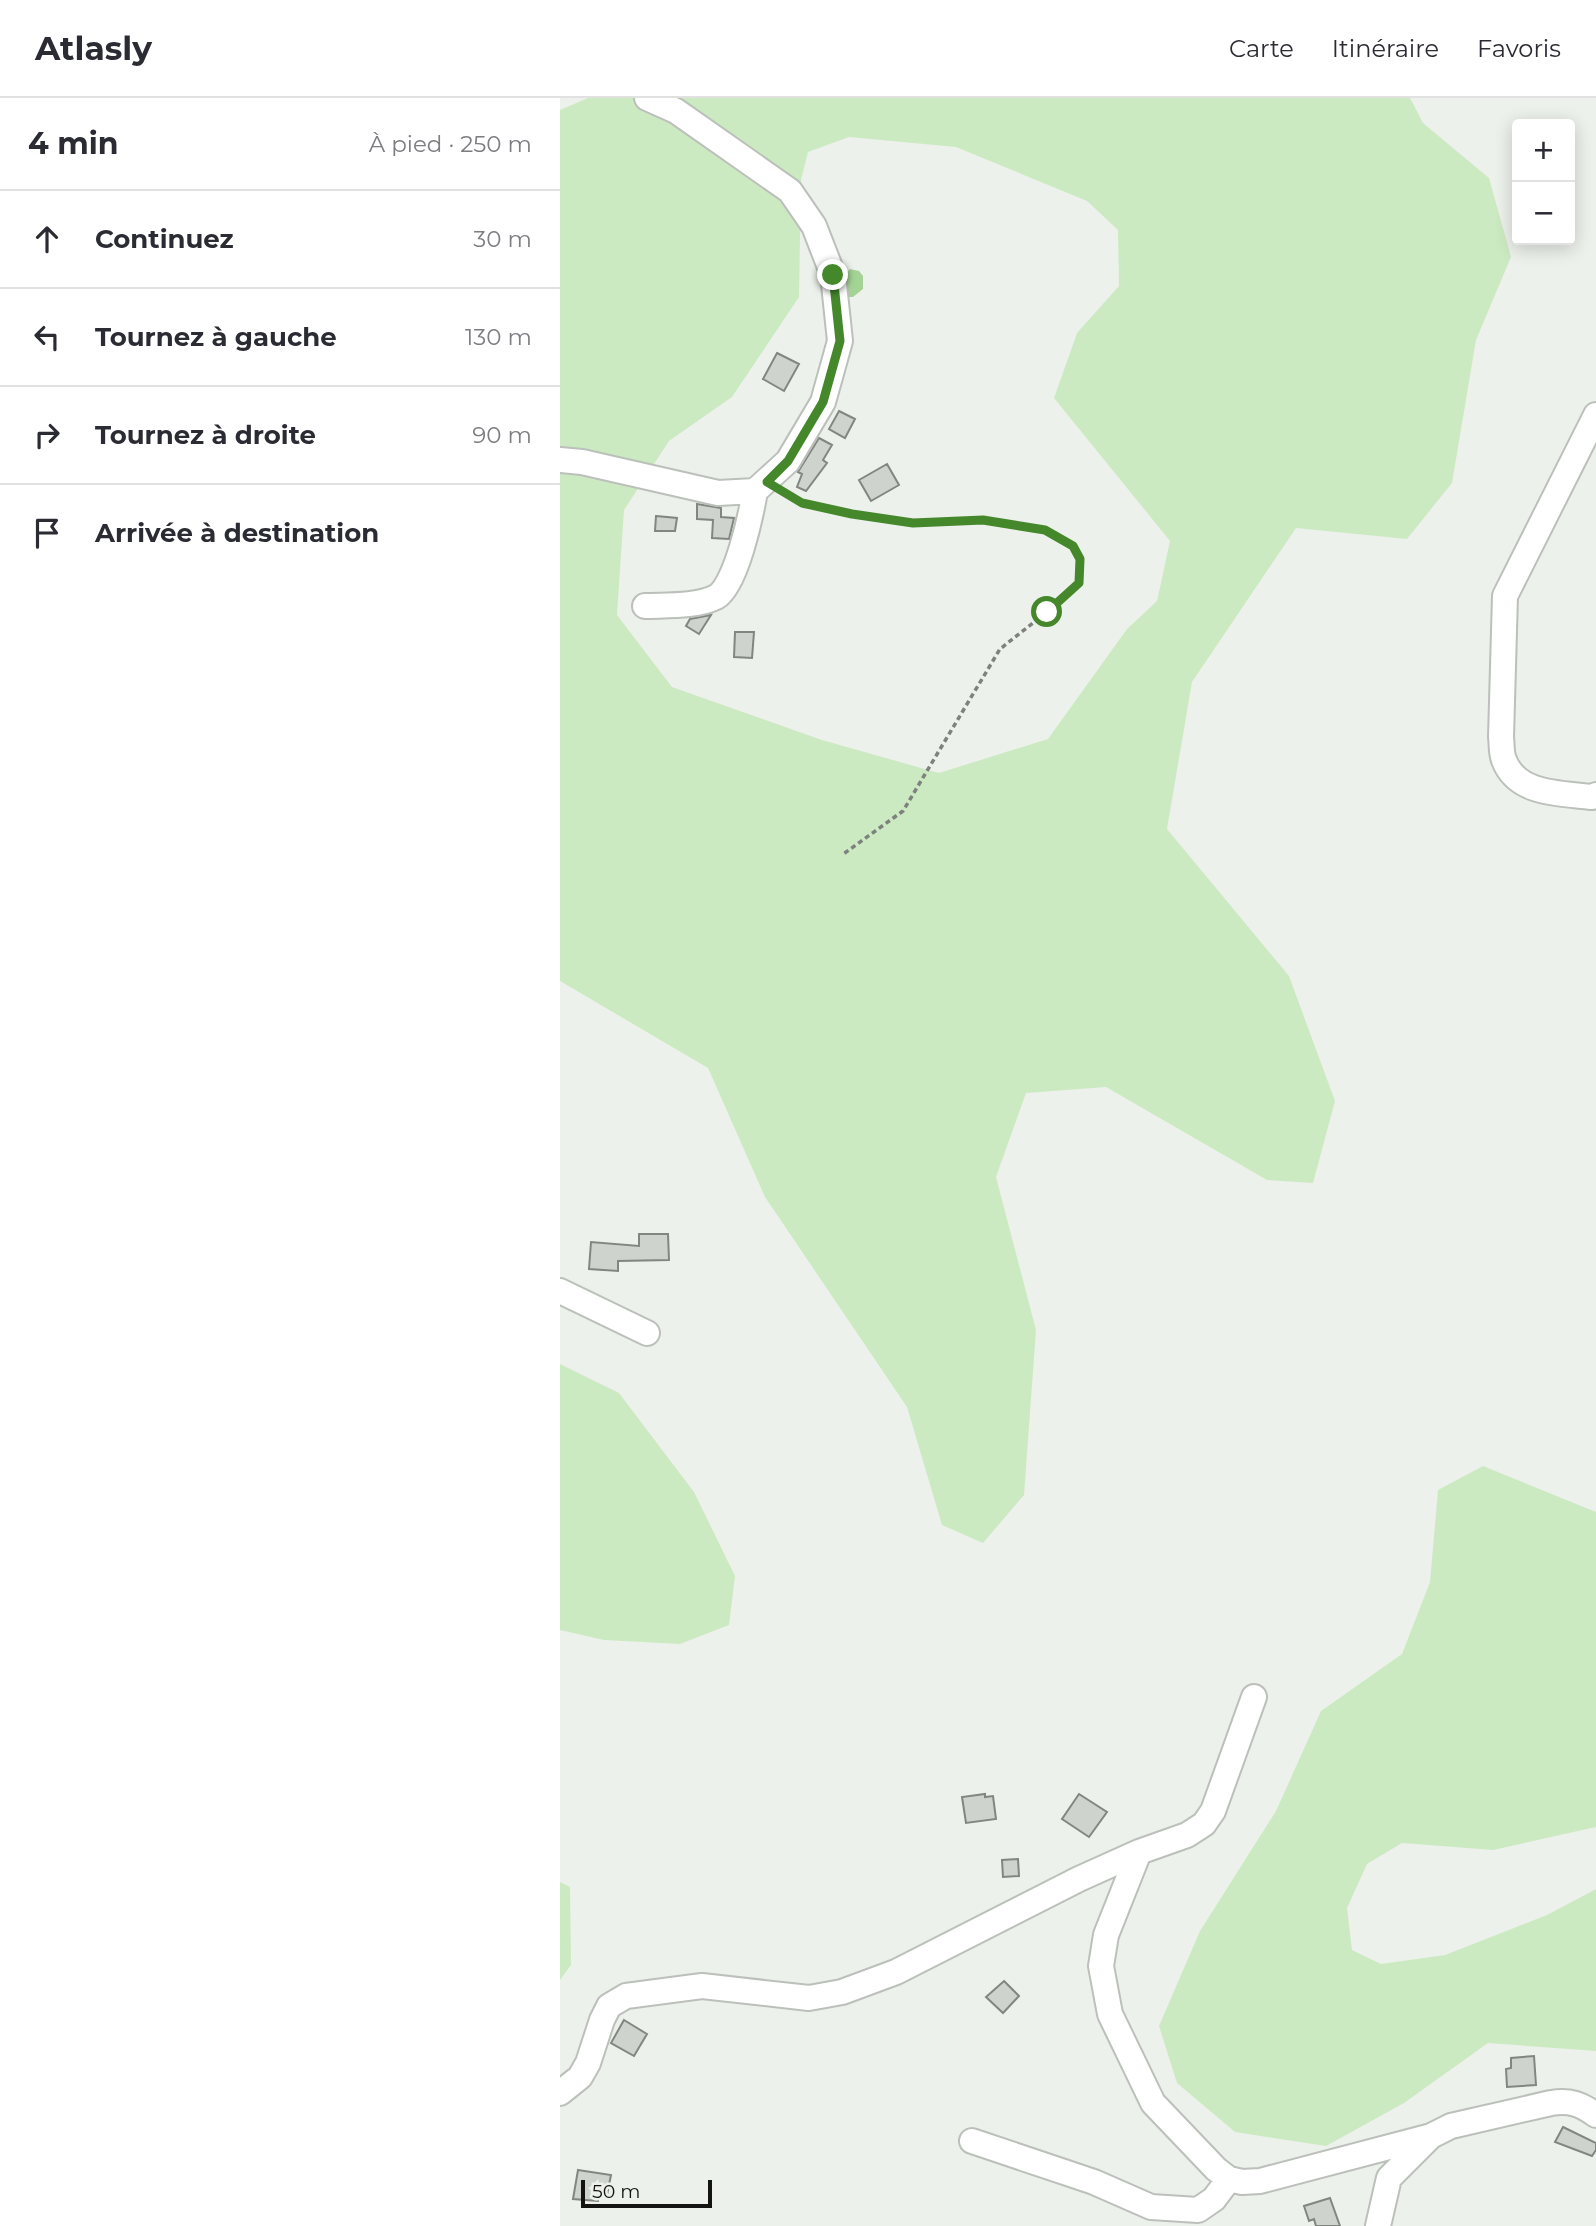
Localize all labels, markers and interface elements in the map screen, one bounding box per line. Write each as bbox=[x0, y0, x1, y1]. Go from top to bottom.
text: Atlasly bbox=[35, 28, 152, 68]
text: Carte bbox=[1229, 34, 1294, 63]
text: Itinéraire bbox=[1332, 34, 1439, 63]
text: Favoris bbox=[1477, 34, 1561, 63]
map controls bbox=[1512, 119, 1575, 245]
button: + bbox=[1512, 119, 1575, 182]
text: 4 min bbox=[28, 125, 118, 162]
text: À pied · 250 m bbox=[369, 130, 532, 158]
button: − bbox=[1512, 182, 1575, 245]
icon: ahead bbox=[28, 220, 66, 258]
text: Continuez bbox=[95, 223, 234, 255]
text: 30 m bbox=[473, 225, 532, 253]
route end bbox=[817, 259, 848, 290]
icon: left bbox=[28, 318, 66, 356]
text: Tournez à gauche bbox=[95, 321, 337, 353]
text: 130 m bbox=[465, 323, 532, 351]
icon: right bbox=[28, 416, 66, 454]
text: Tournez à droite bbox=[95, 419, 316, 451]
text: 90 m bbox=[472, 421, 532, 449]
icon: arrive bbox=[28, 514, 66, 552]
text: Arrivée à destination bbox=[95, 517, 379, 549]
route start bbox=[1031, 596, 1062, 627]
scale bar bbox=[581, 2177, 712, 2209]
text: 50 m bbox=[592, 2180, 640, 2203]

